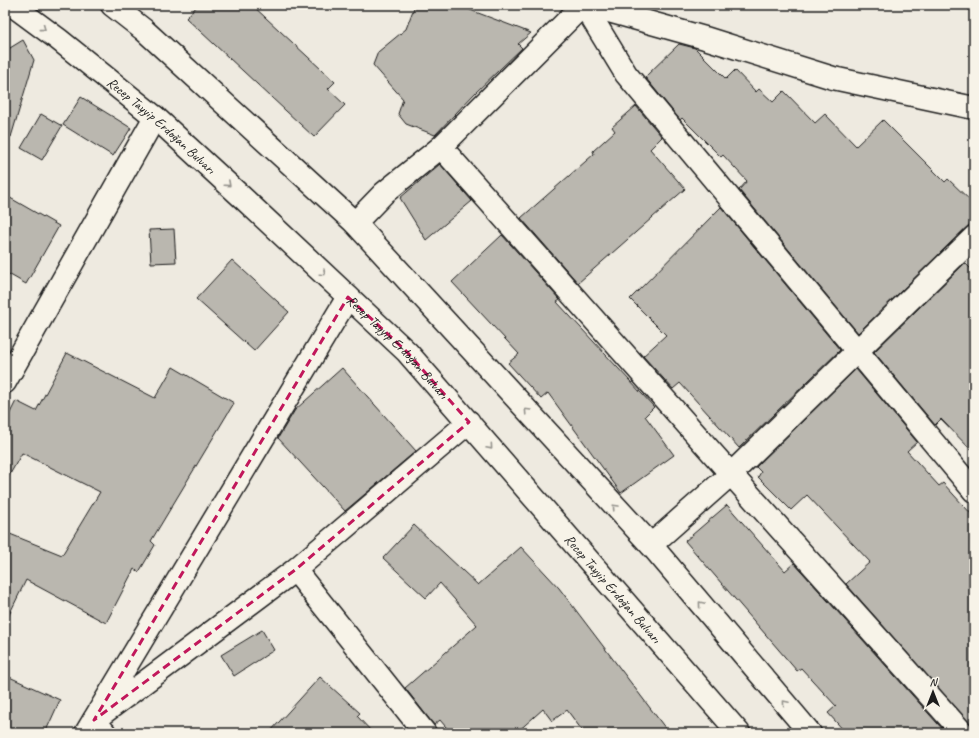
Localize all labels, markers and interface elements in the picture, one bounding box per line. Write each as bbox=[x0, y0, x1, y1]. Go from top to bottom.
one-way arrow bbox=[39, 23, 46, 30]
street label: Recep Tayyip Erdoğan Bulvarı bbox=[104, 73, 220, 178]
one-way arrow bbox=[223, 179, 231, 187]
one-way arrow bbox=[318, 268, 326, 276]
street label: Recep Tayyip Erdoğan Bulvarı bbox=[343, 291, 453, 403]
one-way arrow bbox=[525, 408, 532, 416]
one-way arrow bbox=[486, 443, 493, 450]
one-way arrow bbox=[613, 504, 620, 511]
street label: Recep Tayyip Erdoğan Bulvarı bbox=[561, 531, 666, 647]
one-way arrow bbox=[698, 602, 705, 609]
north arrow bbox=[913, 672, 953, 712]
text: N bbox=[930, 675, 939, 689]
one-way arrow bbox=[783, 701, 790, 708]

